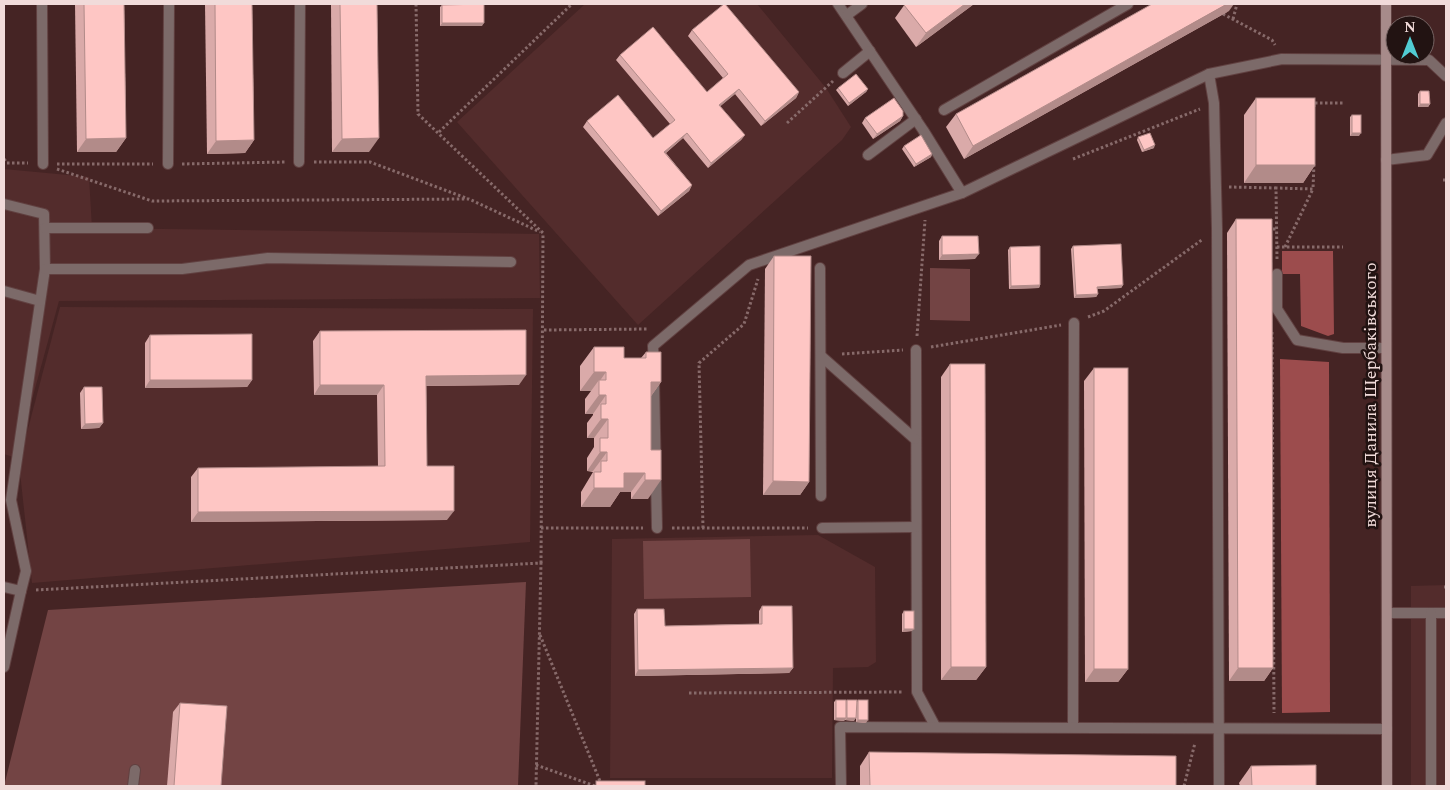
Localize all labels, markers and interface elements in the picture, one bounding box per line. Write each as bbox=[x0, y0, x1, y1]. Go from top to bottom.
north arrow bbox=[1385, 15, 1435, 65]
text: N bbox=[1404, 17, 1416, 38]
street label: вулиця Данила Щербаківського bbox=[1357, 262, 1384, 528]

